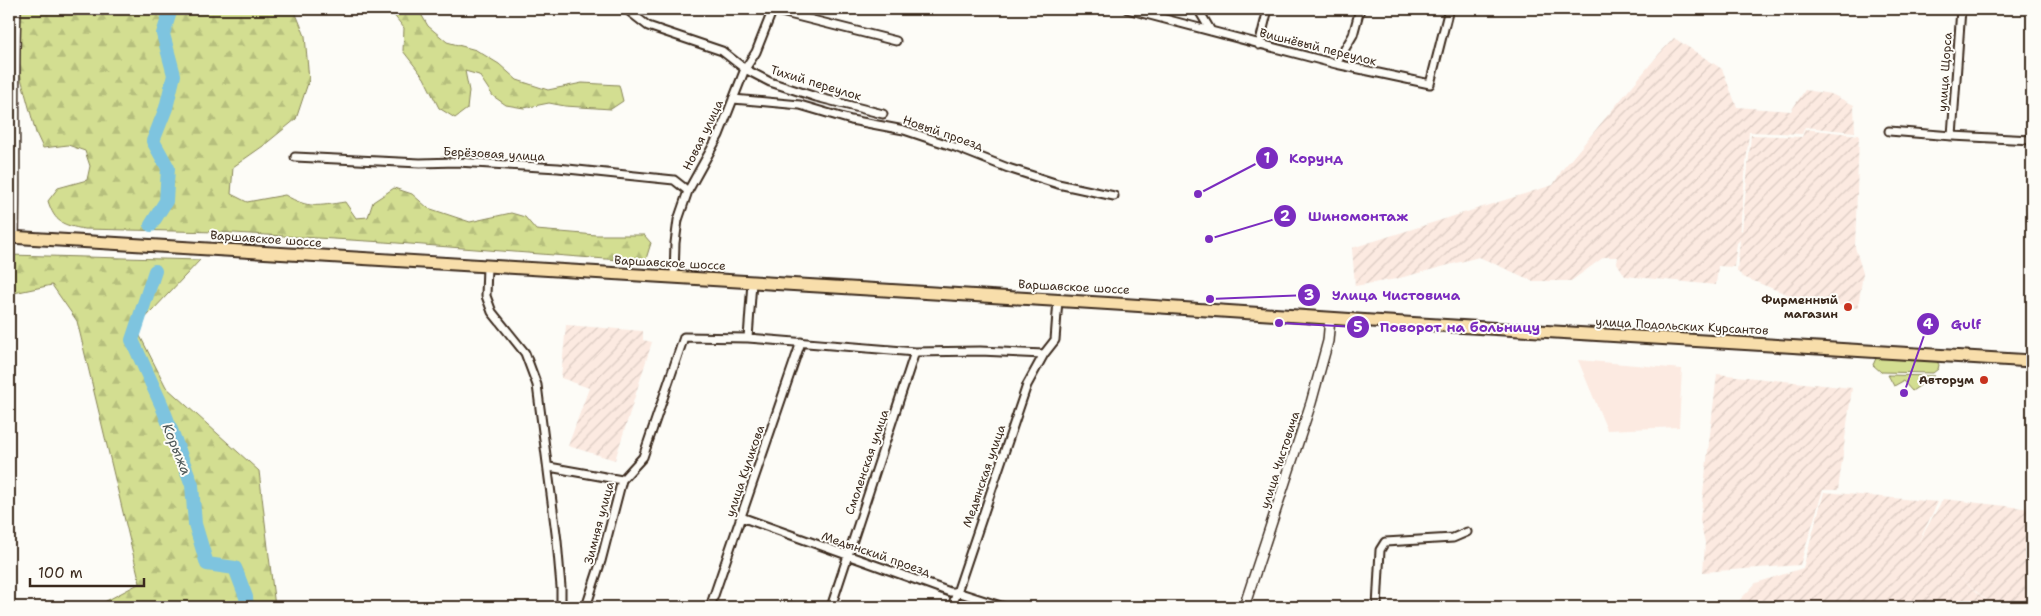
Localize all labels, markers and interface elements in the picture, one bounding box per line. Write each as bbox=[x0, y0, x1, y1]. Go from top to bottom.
street label: Вишнёвый переулок bbox=[1258, 25, 1379, 69]
street label: улица Щорса bbox=[1934, 31, 1956, 112]
street label: Тихий переулок bbox=[769, 62, 864, 105]
street label: Новая улица bbox=[679, 97, 727, 173]
street label: Новый проезд bbox=[901, 112, 986, 154]
street label: Берёзовая улица bbox=[443, 143, 546, 165]
callout: Корунд bbox=[1254, 143, 1353, 172]
text: 1 bbox=[1264, 148, 1271, 168]
text: Корунд bbox=[1289, 149, 1343, 167]
callout: Шиномонтаж bbox=[1273, 201, 1418, 230]
text: 2 bbox=[1280, 206, 1291, 226]
text: Шиномонтаж bbox=[1308, 207, 1408, 225]
street label: Варшавское шоссе bbox=[210, 227, 323, 251]
street label: Варшавское шоссе bbox=[614, 252, 726, 274]
street label: Варшавское шоссе bbox=[1018, 276, 1130, 298]
callout: Улица Чистовича bbox=[1296, 280, 1470, 309]
text: 3 bbox=[1304, 285, 1314, 305]
text: Улица Чистовича bbox=[1332, 286, 1461, 304]
place label: Фирменный магазин bbox=[1761, 292, 1839, 322]
marker: Фирменный магазин bbox=[1842, 301, 1854, 313]
callout: Gulf bbox=[1916, 310, 1991, 339]
callout: Поворот на больницу bbox=[1345, 312, 1550, 341]
street label: улица Подольских Курсантов bbox=[1595, 313, 1769, 339]
text: 4 bbox=[1923, 314, 1934, 334]
text: Gulf bbox=[1951, 315, 1982, 333]
text: 5 bbox=[1353, 317, 1363, 337]
text: Поворот на больницу bbox=[1380, 318, 1540, 336]
place label: Авторум bbox=[1919, 372, 1974, 388]
marker: Авторум bbox=[1978, 374, 1990, 386]
street label: Смоленская улица bbox=[841, 407, 893, 517]
street label: улица Чистовича bbox=[1257, 409, 1303, 511]
water label: Корыжа bbox=[158, 420, 196, 478]
street label: Медынская улица bbox=[959, 422, 1009, 530]
street label: улица Куликова bbox=[722, 423, 768, 519]
street label: Зимняя улица bbox=[580, 479, 618, 566]
street label: Медынский проезд bbox=[819, 528, 933, 580]
scale bar bbox=[30, 556, 144, 588]
text: 100 m bbox=[38, 563, 83, 583]

